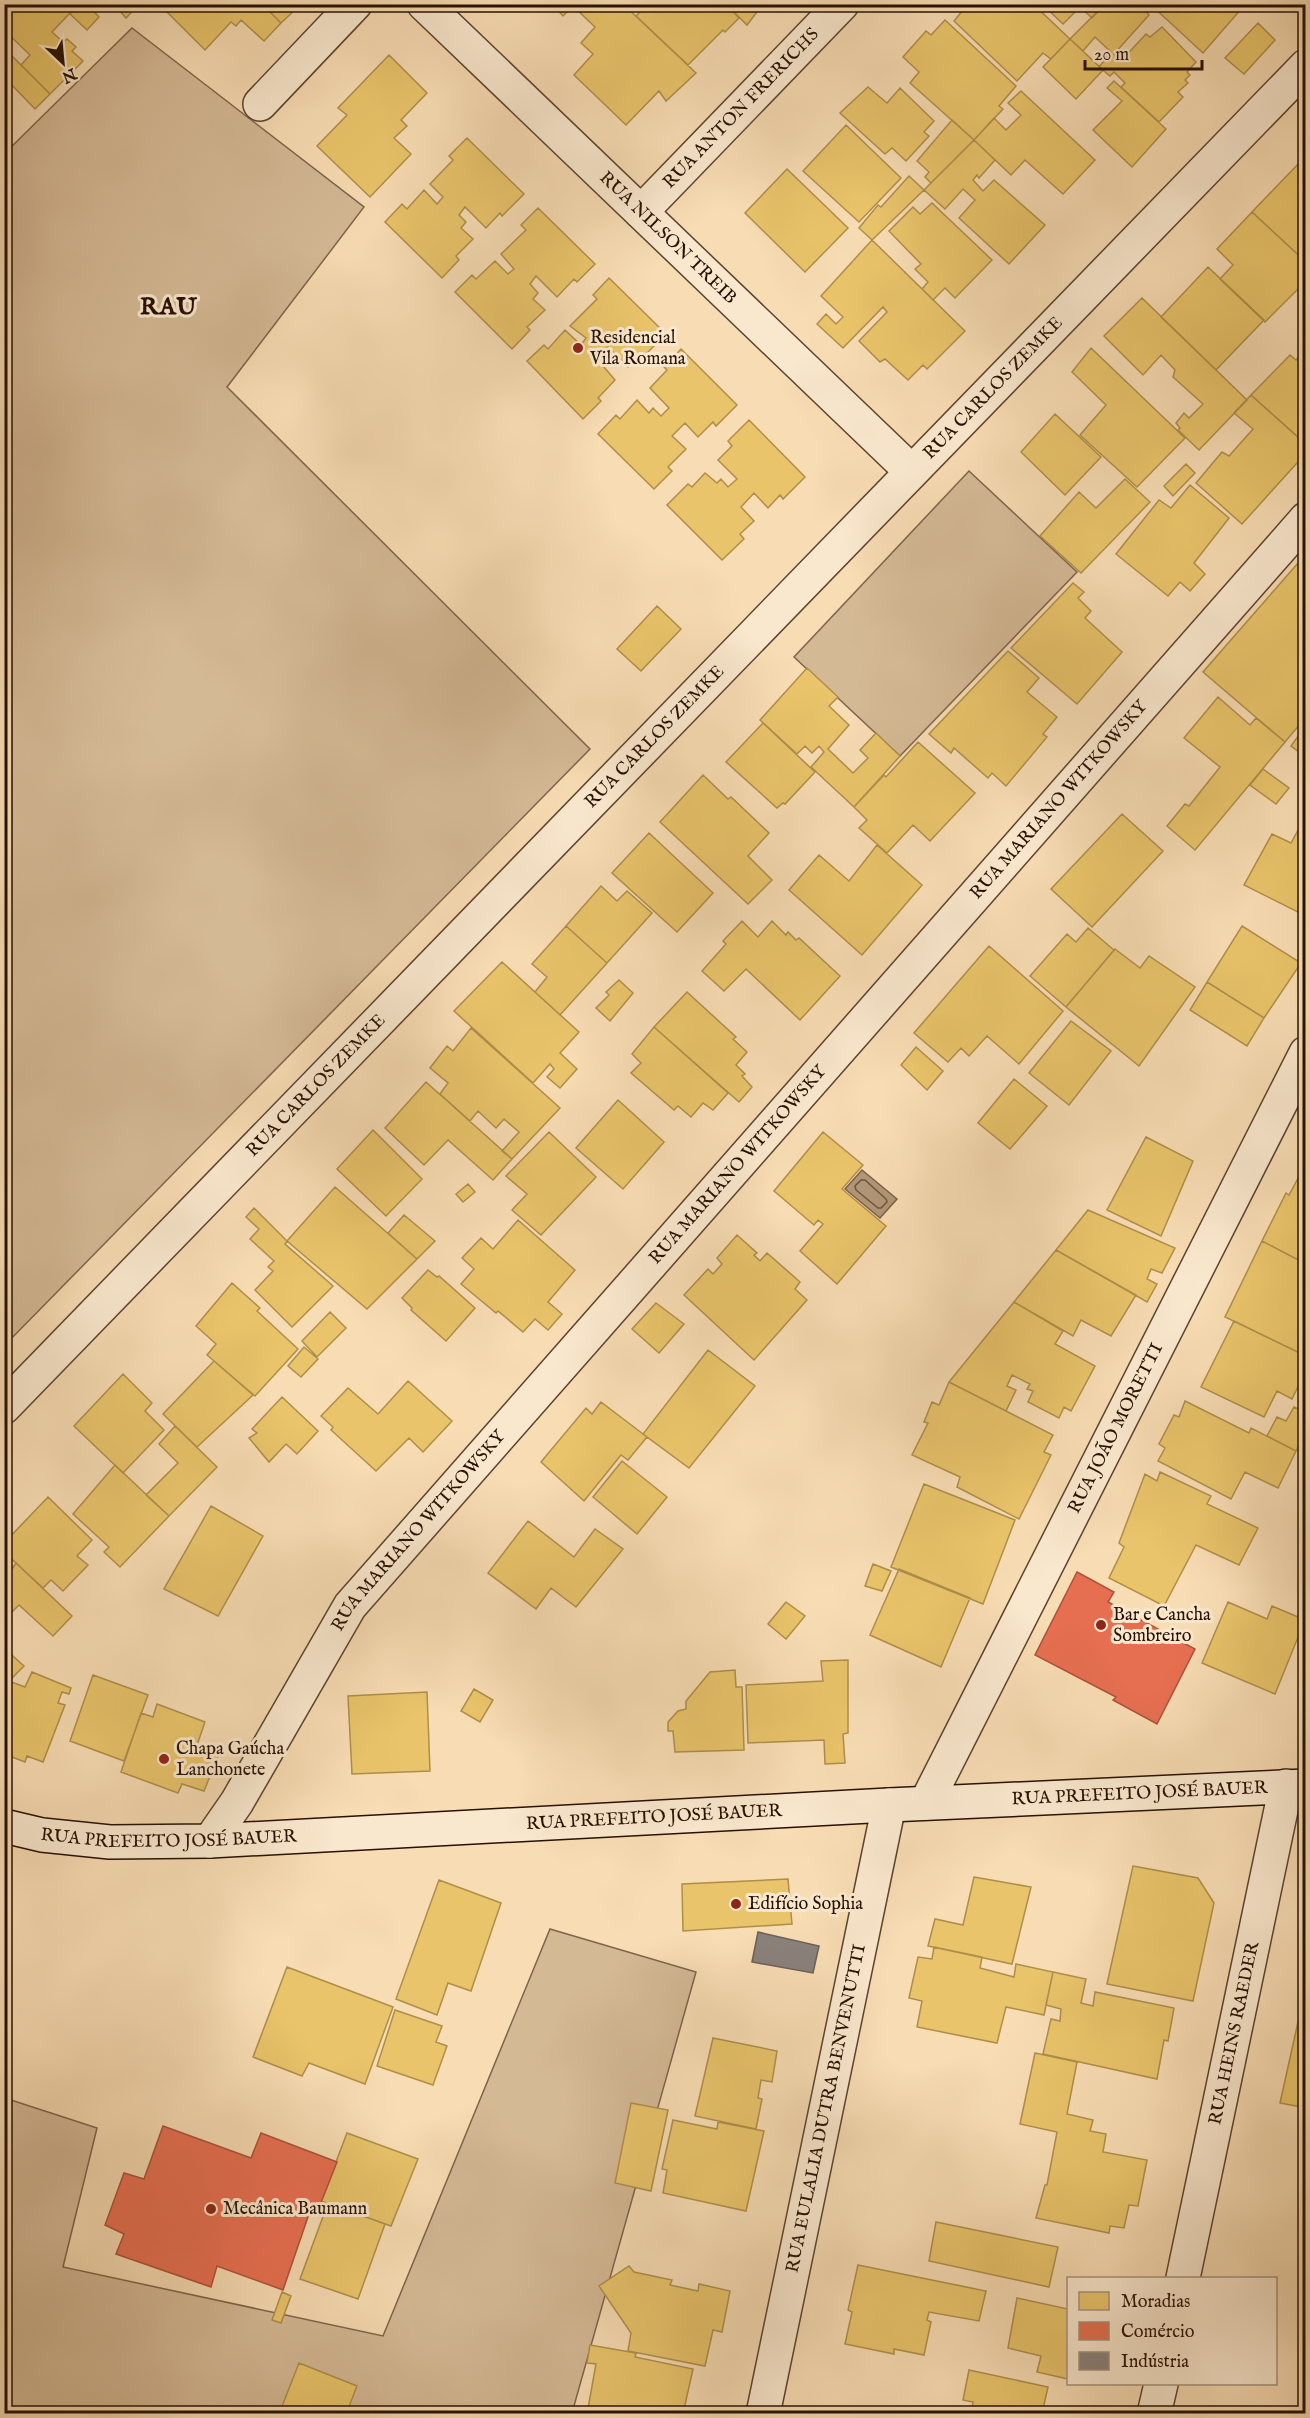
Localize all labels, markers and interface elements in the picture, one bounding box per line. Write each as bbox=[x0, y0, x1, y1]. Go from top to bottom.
street label: RUA ANTON FRERICHS bbox=[658, 23, 824, 194]
north arrow bbox=[33, 33, 93, 93]
scale bar bbox=[1085, 33, 1202, 71]
text: 20 m bbox=[1094, 44, 1129, 67]
text: N bbox=[58, 62, 80, 87]
street label: RUA NILSON TREIB bbox=[594, 167, 742, 309]
district label: RAU bbox=[140, 292, 198, 323]
street label: RUA CARLOS ZEMKE bbox=[919, 312, 1068, 465]
place label: Residencial Vila Romana bbox=[589, 327, 686, 371]
marker: Residencial Vila Romana bbox=[571, 341, 585, 355]
street label: RUA CARLOS ZEMKE bbox=[580, 661, 729, 813]
street label: RUA MARIANO WITKOWSKY bbox=[965, 695, 1153, 904]
street label: RUA CARLOS ZEMKE bbox=[241, 1009, 391, 1162]
street label: RUA MARIANO WITKOWSKY bbox=[644, 1060, 832, 1269]
street label: RUA JOÃO MORETTI bbox=[1063, 1339, 1169, 1517]
street label: RUA MARIANO WITKOWSKY bbox=[326, 1425, 511, 1636]
place label: Bar e Cancha Sombreiro bbox=[1113, 1604, 1211, 1648]
marker: Bar e Cancha Sombreiro bbox=[1094, 1618, 1108, 1632]
place label: Chapa Gaúcha Lanchonete bbox=[176, 1738, 284, 1782]
marker: Chapa Gaúcha Lanchonete bbox=[157, 1752, 171, 1766]
street label: RUA PREFEITO JOSÉ BAUER bbox=[1011, 1776, 1269, 1811]
street label: RUA PREFEITO JOSÉ BAUER bbox=[525, 1799, 784, 1836]
street label: RUA PREFEITO JOSÉ BAUER bbox=[40, 1823, 299, 1854]
place label: Edifício Sophia bbox=[748, 1893, 863, 1916]
marker: Edifício Sophia bbox=[729, 1897, 743, 1911]
street label: RUA HEINS RAEDER bbox=[1204, 1938, 1265, 2127]
street label: RUA EULALIA DUTRA BENVENUTTI bbox=[781, 1942, 871, 2275]
place label: Mecânica Baumann bbox=[223, 2198, 368, 2221]
marker: Mecânica Baumann bbox=[204, 2202, 218, 2216]
legend bbox=[1067, 2277, 1277, 2385]
text: Moradias bbox=[1121, 2291, 1190, 2314]
text: Comércio bbox=[1121, 2321, 1195, 2344]
text: Indústria bbox=[1121, 2351, 1189, 2374]

